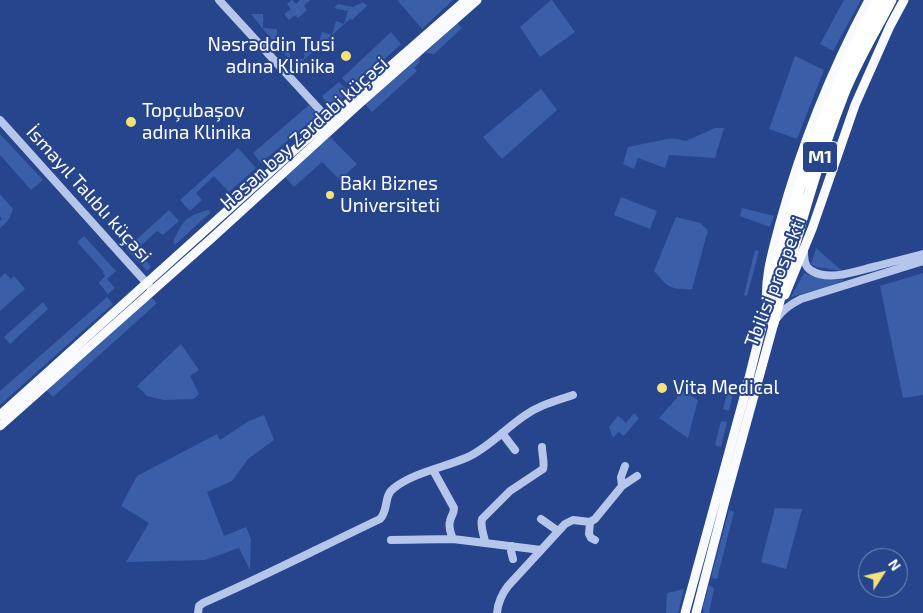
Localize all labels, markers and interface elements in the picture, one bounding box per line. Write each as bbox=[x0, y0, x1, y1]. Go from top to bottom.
place label: Nəsrəddin Tusi adına Klinika bbox=[208, 34, 335, 78]
marker: Nəsrəddin Tusi adına Klinika bbox=[339, 49, 353, 63]
street label: Həsən bəy Zərdabi küçəsi bbox=[216, 52, 392, 214]
place label: Topçubaşov adına Klinika bbox=[142, 100, 251, 144]
marker: Topçubaşov adına Klinika bbox=[124, 115, 138, 129]
street label: İsmayıl Talıblı küçəsi bbox=[22, 121, 156, 267]
road number: M1 bbox=[802, 142, 838, 172]
place label: Bakı Biznes Universiteti bbox=[340, 173, 440, 217]
marker: Bakı Biznes Universiteti bbox=[324, 189, 336, 201]
street label: Tbilisi prospekti bbox=[740, 214, 810, 350]
place label: Vita Medical bbox=[673, 377, 779, 399]
marker: Vita Medical bbox=[655, 381, 669, 395]
north arrow bbox=[858, 548, 908, 598]
text: N bbox=[885, 556, 905, 574]

